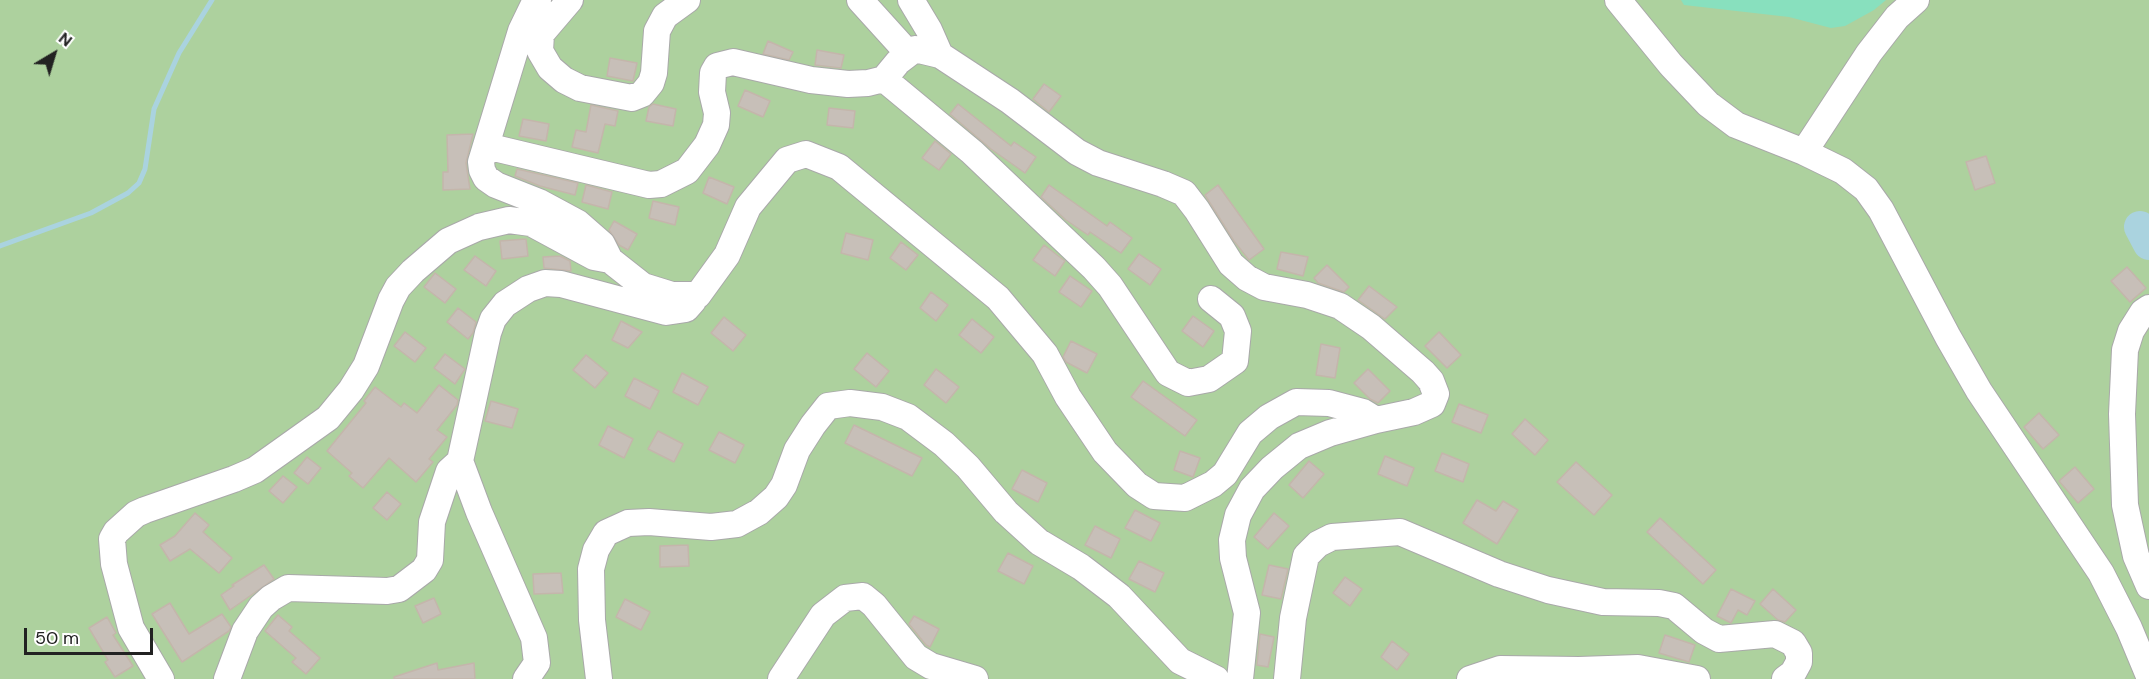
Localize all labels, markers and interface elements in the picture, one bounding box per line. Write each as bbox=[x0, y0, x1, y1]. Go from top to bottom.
north arrow bbox=[24, 24, 84, 84]
text: N bbox=[54, 28, 76, 51]
scale bar bbox=[27, 616, 156, 654]
text: 50 m bbox=[35, 626, 79, 650]

